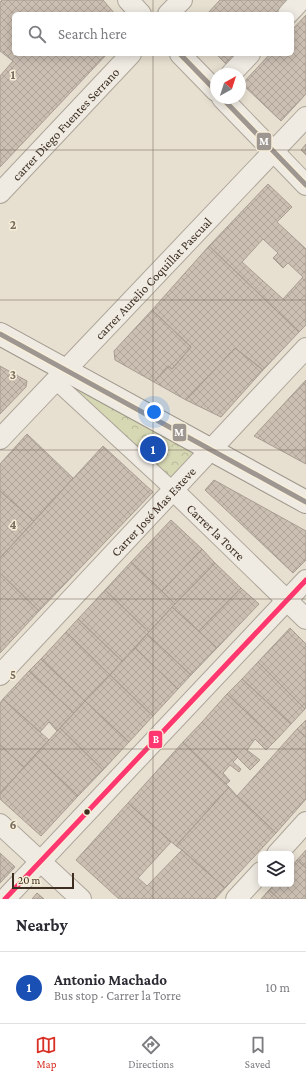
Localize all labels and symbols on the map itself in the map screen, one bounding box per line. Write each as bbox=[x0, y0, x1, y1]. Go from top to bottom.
street label: carrer Diego Fuentes Serrano bbox=[8, 64, 122, 183]
text: 1 bbox=[11, 67, 16, 82]
north arrow bbox=[210, 68, 246, 104]
line badge: M bbox=[256, 132, 272, 151]
text: M bbox=[259, 135, 269, 147]
street label: carrer Aurelio Coquillat Pascual bbox=[91, 213, 215, 342]
text: 2 bbox=[10, 217, 17, 232]
text: 3 bbox=[10, 367, 16, 382]
your location bbox=[144, 402, 164, 422]
line badge: M bbox=[172, 423, 187, 442]
text: M bbox=[174, 426, 184, 438]
pin: 1 bbox=[140, 434, 166, 464]
street label: Carrer José Mas Esteve bbox=[108, 463, 199, 559]
street label: Carrer la Torre bbox=[184, 500, 248, 563]
text: 4 bbox=[9, 517, 17, 532]
text: 5 bbox=[10, 667, 16, 682]
line badge: B bbox=[148, 730, 163, 749]
text: B bbox=[153, 733, 160, 745]
unlabelled marker bbox=[82, 807, 92, 817]
text: 6 bbox=[9, 817, 17, 832]
scale bar bbox=[12, 871, 74, 890]

